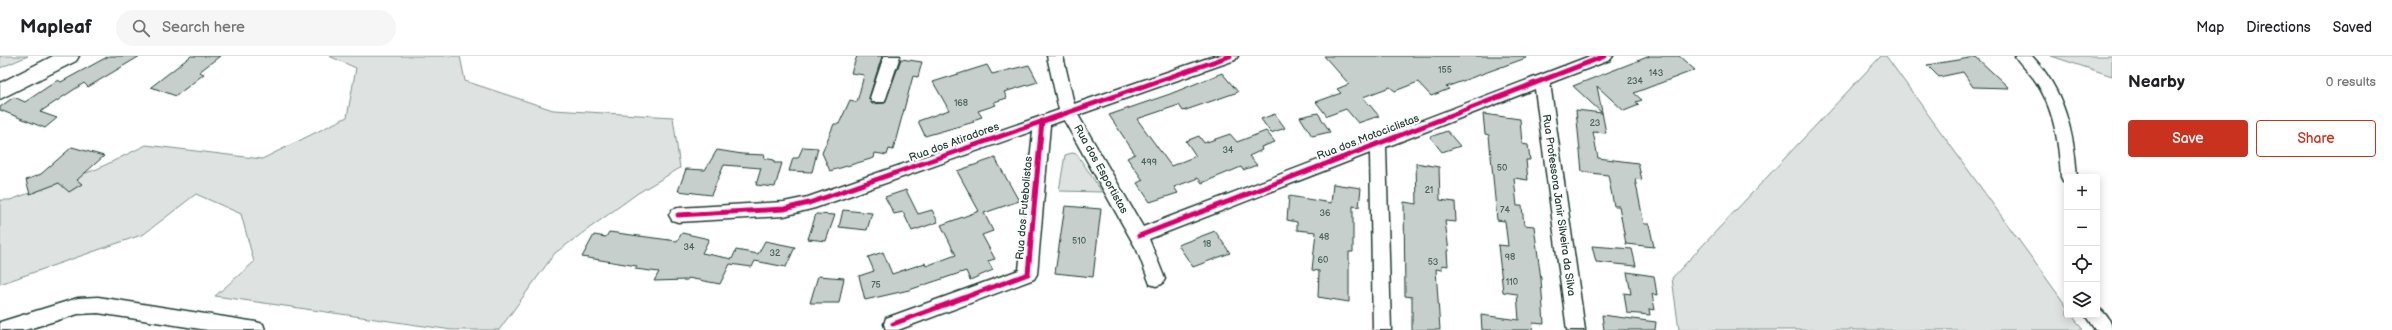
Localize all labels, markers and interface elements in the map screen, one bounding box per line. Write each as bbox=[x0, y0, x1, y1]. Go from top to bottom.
search box bbox=[116, 10, 396, 46]
text: Mapleaf bbox=[20, 16, 92, 39]
icon: search bbox=[130, 17, 152, 39]
text: Search here bbox=[162, 18, 245, 37]
text: Map bbox=[2196, 19, 2224, 36]
text: Directions bbox=[2246, 19, 2311, 36]
text: Saved bbox=[2333, 19, 2372, 36]
house number: 155 bbox=[1438, 65, 1452, 76]
house number: 143 bbox=[1649, 68, 1664, 79]
text: Nearby bbox=[2128, 72, 2185, 92]
text: 0 results bbox=[2326, 74, 2376, 90]
house number: 234 bbox=[1627, 76, 1644, 87]
house number: 168 bbox=[954, 98, 968, 109]
street label: Rua dos Motociclistas bbox=[1315, 111, 1421, 163]
street label: Rua Professora Janir Silveira da Silva bbox=[1540, 113, 1578, 297]
house number: 23 bbox=[1590, 118, 1601, 129]
street label: Rua dos Atiradores bbox=[907, 119, 1001, 164]
button: Save bbox=[2128, 120, 2248, 157]
button: Share bbox=[2256, 120, 2376, 157]
street label: Rua dos Esportistas bbox=[1071, 122, 1131, 216]
house number: 34 bbox=[1222, 145, 1234, 156]
street label: Rua dos Futebolistas bbox=[1013, 155, 1035, 260]
house number: 499 bbox=[1141, 157, 1157, 168]
house number: 50 bbox=[1497, 163, 1507, 174]
map controls bbox=[2064, 174, 2100, 318]
button: + bbox=[2064, 174, 2100, 210]
house number: 21 bbox=[1425, 185, 1433, 196]
house number: 74 bbox=[1500, 205, 1510, 216]
house number: 36 bbox=[1319, 208, 1331, 219]
button: − bbox=[2064, 210, 2100, 246]
house number: 48 bbox=[1319, 232, 1329, 243]
house number: 510 bbox=[1072, 236, 1086, 247]
house number: 18 bbox=[1203, 239, 1211, 250]
house number: 34 bbox=[683, 242, 695, 253]
button: locate bbox=[2064, 246, 2100, 282]
house number: 32 bbox=[770, 248, 781, 259]
house number: 98 bbox=[1505, 252, 1515, 263]
house number: 60 bbox=[1318, 255, 1328, 266]
house number: 53 bbox=[1428, 257, 1439, 268]
house number: 110 bbox=[1506, 277, 1518, 288]
house number: 75 bbox=[871, 280, 881, 291]
button: layers bbox=[2064, 282, 2100, 318]

